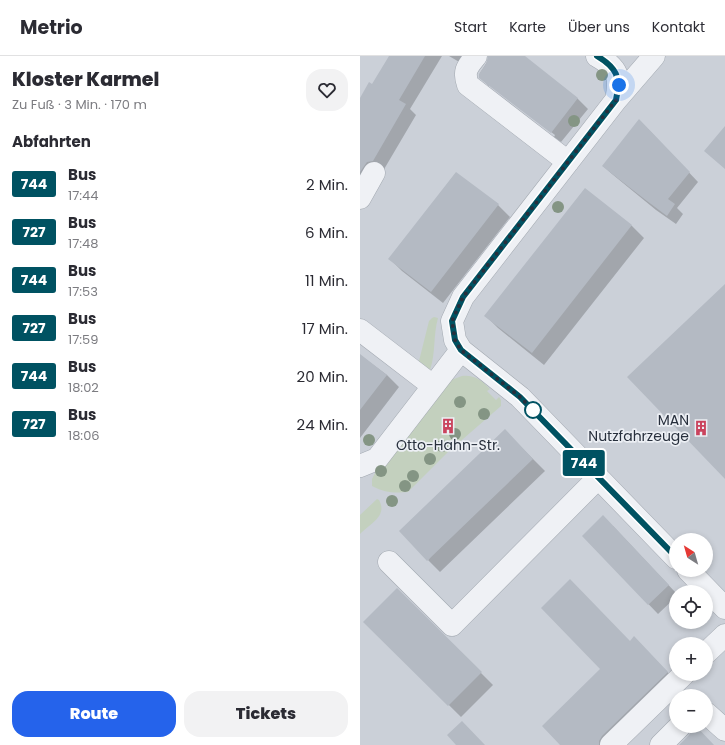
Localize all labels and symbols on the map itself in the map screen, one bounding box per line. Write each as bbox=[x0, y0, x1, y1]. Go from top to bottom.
your location bbox=[609, 75, 629, 95]
unlabelled marker bbox=[524, 401, 542, 419]
place label: MAN Nutzfahrzeuge bbox=[588, 410, 689, 446]
building icon: Otto-Hahn-Str. bbox=[439, 417, 457, 435]
building icon: MAN Nutzfahrzeuge bbox=[692, 419, 710, 437]
place label: Otto-Hahn-Str. bbox=[396, 435, 500, 455]
line badge: 744 bbox=[561, 450, 607, 476]
north arrow bbox=[669, 533, 713, 577]

